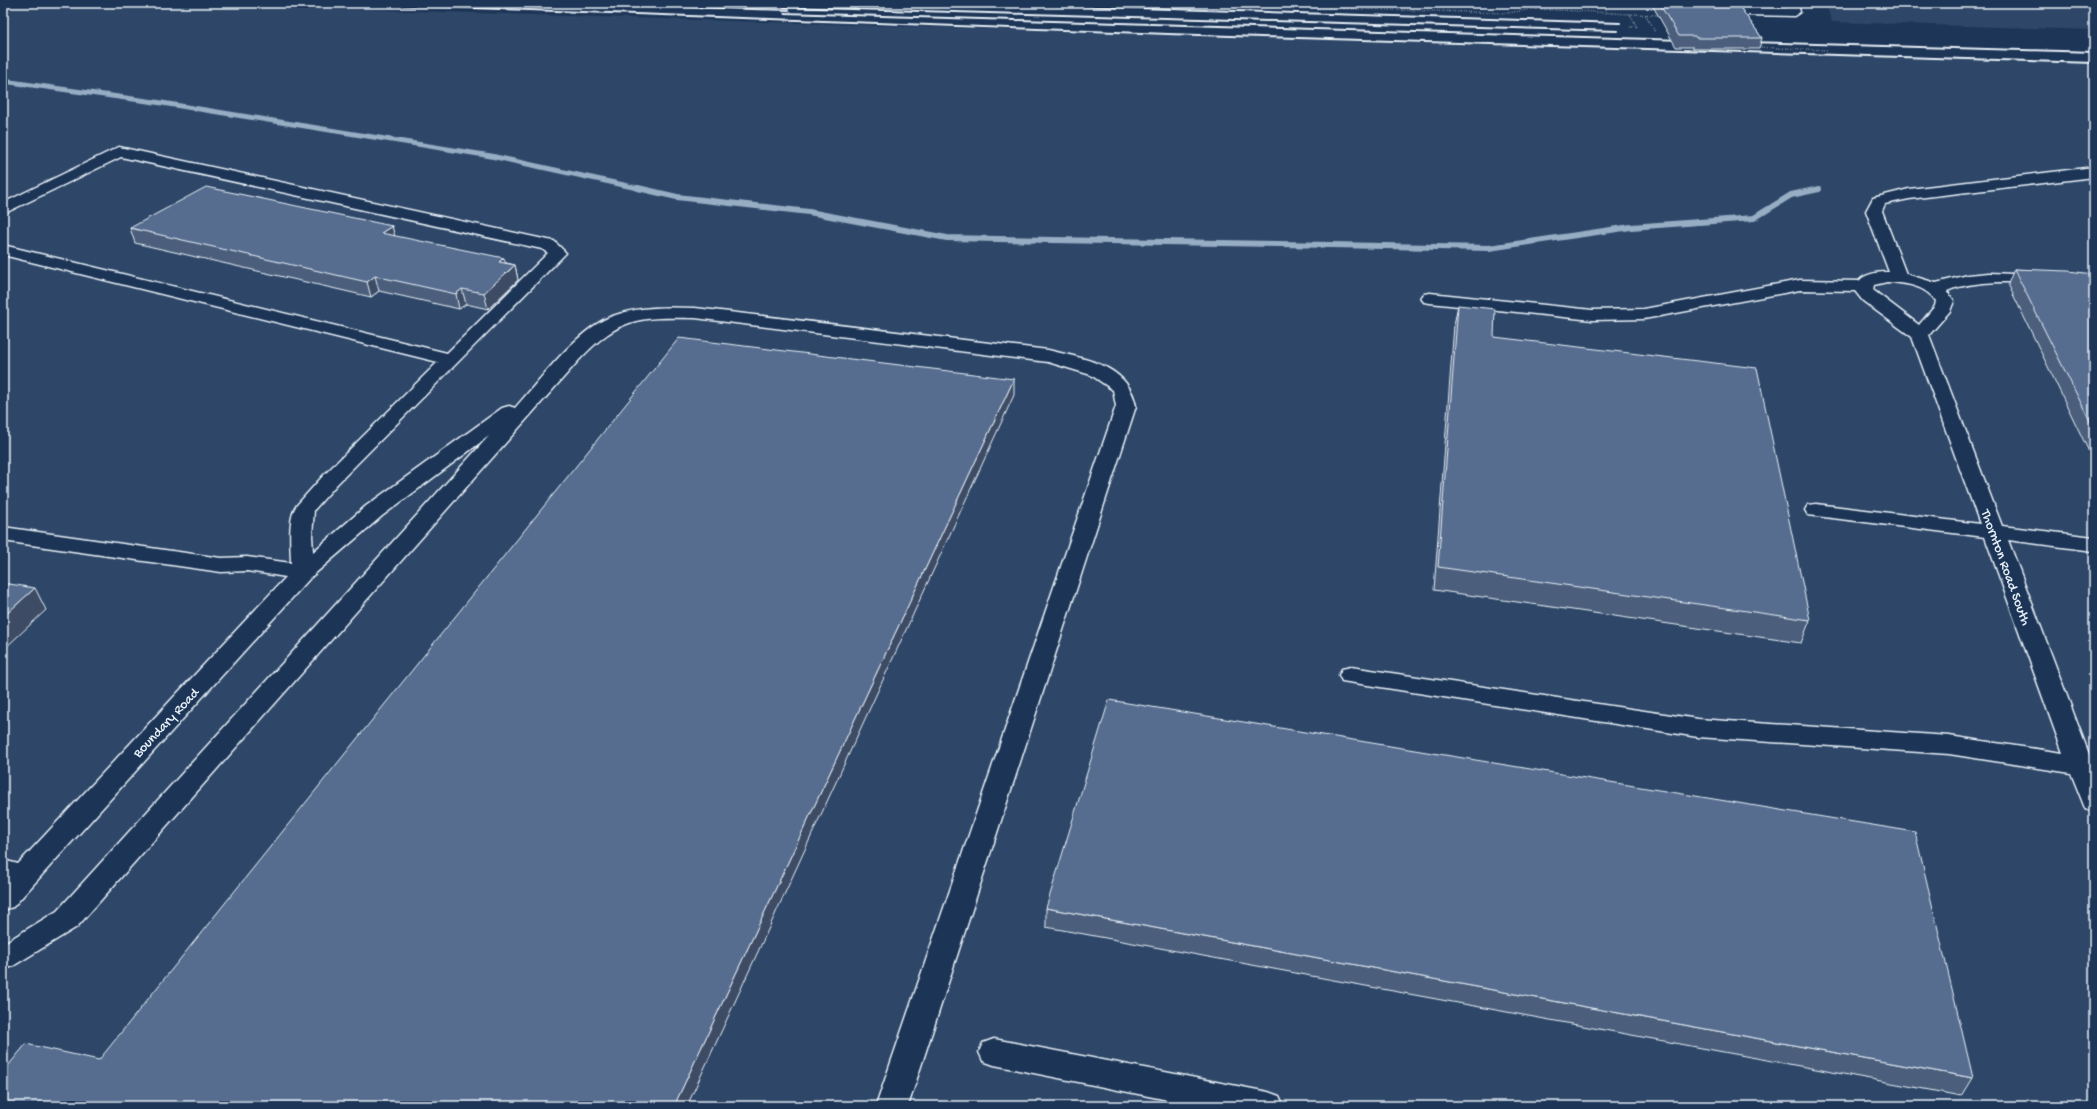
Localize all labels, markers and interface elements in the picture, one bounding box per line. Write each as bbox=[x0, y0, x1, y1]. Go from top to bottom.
street label: Thornton Road South bbox=[1975, 507, 2034, 629]
street label: Boundary Road bbox=[129, 684, 205, 763]

